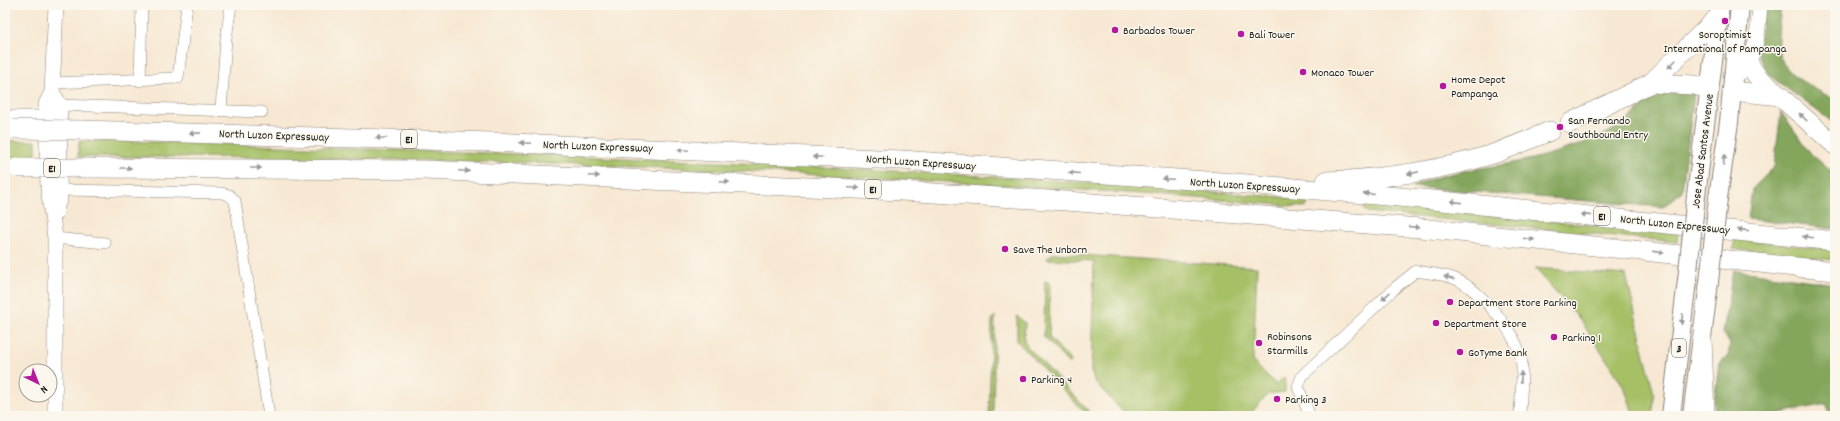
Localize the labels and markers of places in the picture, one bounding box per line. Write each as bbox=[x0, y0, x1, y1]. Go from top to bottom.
marker: Soroptimist International of Pampanga bbox=[1720, 16, 1730, 26]
place label: Barbados Tower bbox=[1123, 23, 1195, 40]
marker: Barbados Tower bbox=[1110, 25, 1120, 35]
place label: Bali Tower bbox=[1249, 27, 1295, 44]
place label: Soroptimist International of Pampanga bbox=[1664, 27, 1787, 58]
marker: Bali Tower bbox=[1236, 29, 1246, 39]
place label: Monaco Tower bbox=[1311, 65, 1375, 82]
marker: Monaco Tower bbox=[1298, 67, 1308, 77]
place label: Home Depot Pampanga bbox=[1451, 72, 1506, 103]
marker: Home Depot Pampanga bbox=[1438, 81, 1448, 91]
place label: San Fernando Southbound Entry bbox=[1568, 113, 1649, 144]
marker: San Fernando Southbound Entry bbox=[1555, 122, 1565, 132]
place label: Save The Unborn bbox=[1013, 242, 1088, 259]
marker: Save The Unborn bbox=[1000, 244, 1010, 254]
place label: Department Store Parking bbox=[1458, 295, 1577, 312]
marker: Department Store Parking bbox=[1445, 297, 1455, 307]
place label: Department Store bbox=[1444, 316, 1527, 333]
marker: Department Store bbox=[1431, 318, 1441, 328]
place label: Robinsons Starmills bbox=[1267, 329, 1312, 360]
place label: Parking 1 bbox=[1562, 330, 1601, 347]
marker: Parking 1 bbox=[1549, 332, 1559, 342]
marker: Robinsons Starmills bbox=[1254, 338, 1264, 348]
place label: GoTyme Bank bbox=[1468, 345, 1527, 362]
marker: GoTyme Bank bbox=[1455, 347, 1465, 357]
place label: Parking 4 bbox=[1031, 372, 1072, 389]
marker: Parking 4 bbox=[1018, 374, 1028, 384]
place label: Parking 3 bbox=[1285, 392, 1327, 409]
marker: Parking 3 bbox=[1272, 394, 1282, 404]

